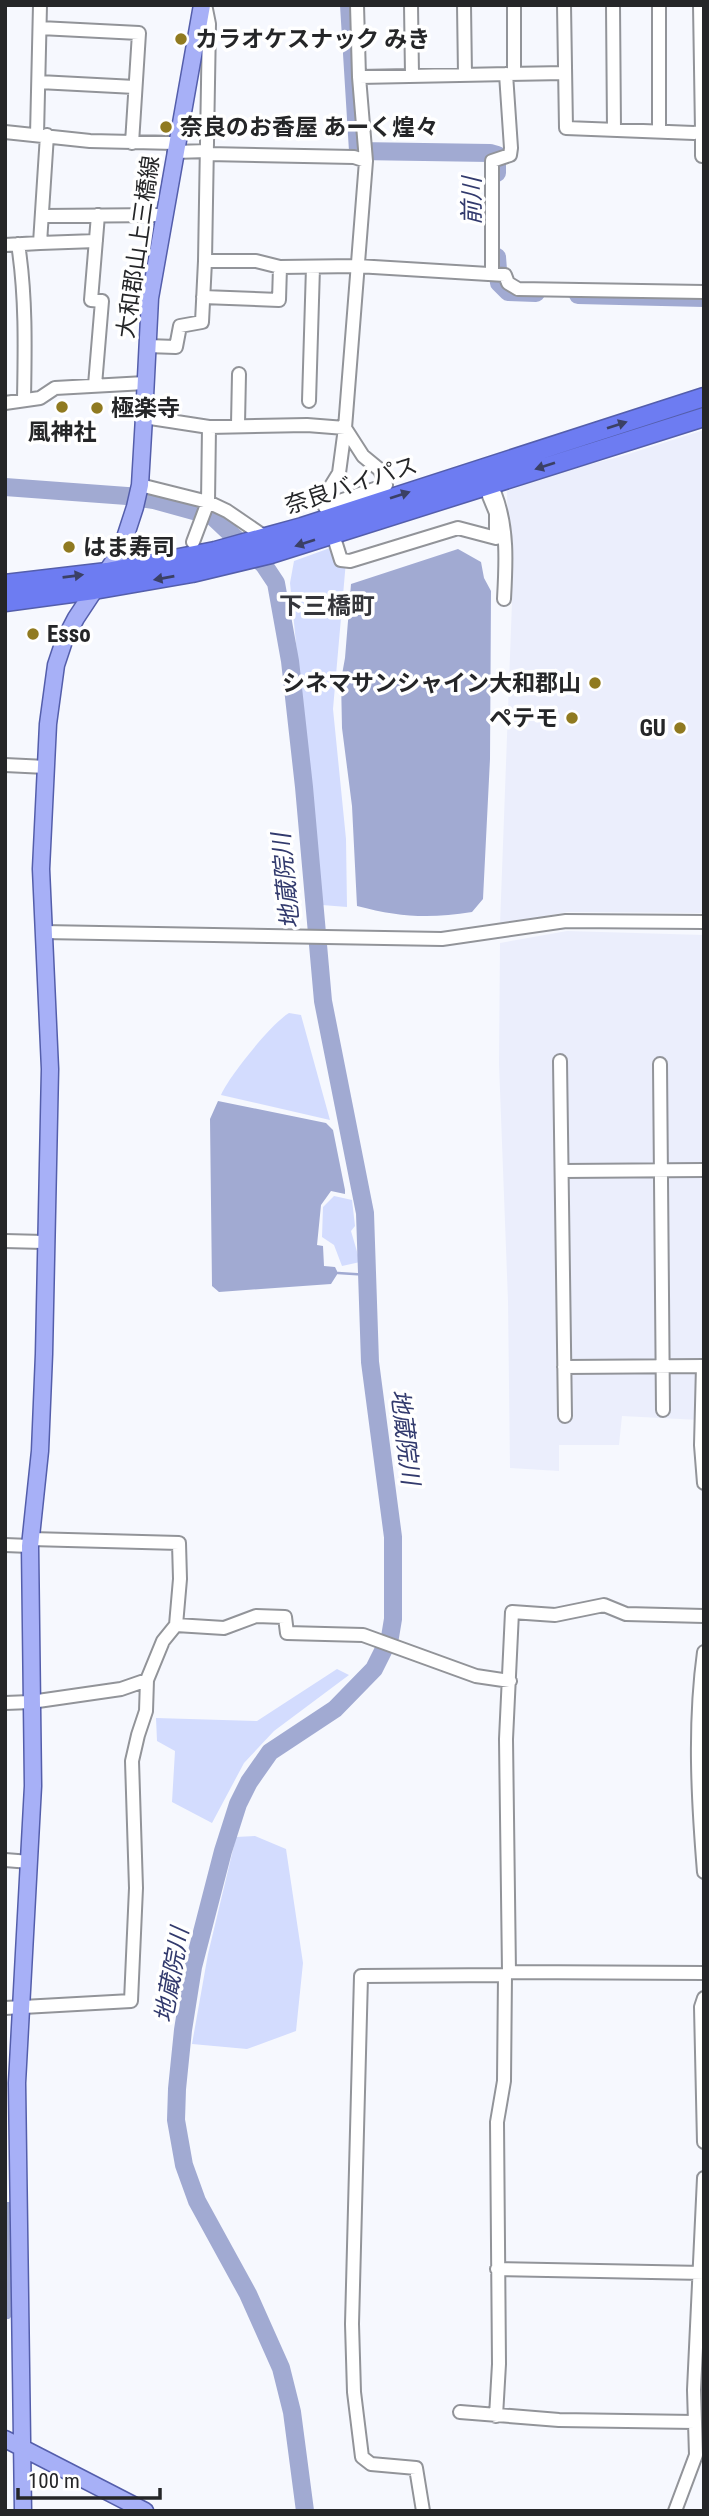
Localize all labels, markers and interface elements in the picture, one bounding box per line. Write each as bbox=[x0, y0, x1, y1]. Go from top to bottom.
place label: カラオケスナック みき bbox=[195, 26, 430, 53]
marker: カラオケスナック みき bbox=[173, 31, 189, 47]
place label: 奈良のお香屋 あーく煌々 bbox=[180, 114, 438, 141]
marker: 奈良のお香屋 あーく煌々 bbox=[158, 119, 174, 135]
street label: 大和郡山上三橋線 bbox=[112, 154, 165, 340]
water label: 前川 bbox=[458, 174, 486, 225]
place label: 極楽寺 bbox=[111, 395, 180, 422]
marker: 風神社 bbox=[54, 399, 70, 415]
marker: 極楽寺 bbox=[89, 400, 105, 416]
place label: 風神社 bbox=[28, 419, 97, 446]
one-way arrow bbox=[607, 419, 628, 430]
street label: 奈良バイパス bbox=[282, 451, 421, 520]
one-way arrow bbox=[534, 461, 555, 472]
one-way arrow bbox=[390, 489, 411, 500]
place label: はま寿司 bbox=[83, 534, 175, 561]
one-way arrow bbox=[294, 538, 315, 549]
marker: はま寿司 bbox=[61, 539, 77, 555]
one-way arrow bbox=[62, 570, 84, 581]
one-way arrow bbox=[153, 573, 175, 584]
district label: 下三橋町 bbox=[279, 592, 375, 620]
place label: Esso bbox=[47, 621, 91, 648]
marker: Esso bbox=[25, 626, 41, 642]
place label: シネマサンシャイン大和郡山 bbox=[282, 670, 581, 697]
marker: シネマサンシャイン大和郡山 bbox=[587, 675, 603, 691]
place label: ペテモ bbox=[489, 705, 558, 732]
marker: ペテモ bbox=[564, 710, 580, 726]
place label: GU bbox=[639, 715, 666, 742]
marker: GU bbox=[672, 720, 688, 736]
water label: 地蔵院川 bbox=[267, 829, 305, 930]
water label: 地蔵院川 bbox=[385, 1388, 425, 1489]
water label: 地蔵院川 bbox=[150, 1922, 195, 2025]
scale bar bbox=[18, 2456, 159, 2500]
text: 100 m bbox=[28, 2469, 80, 2493]

